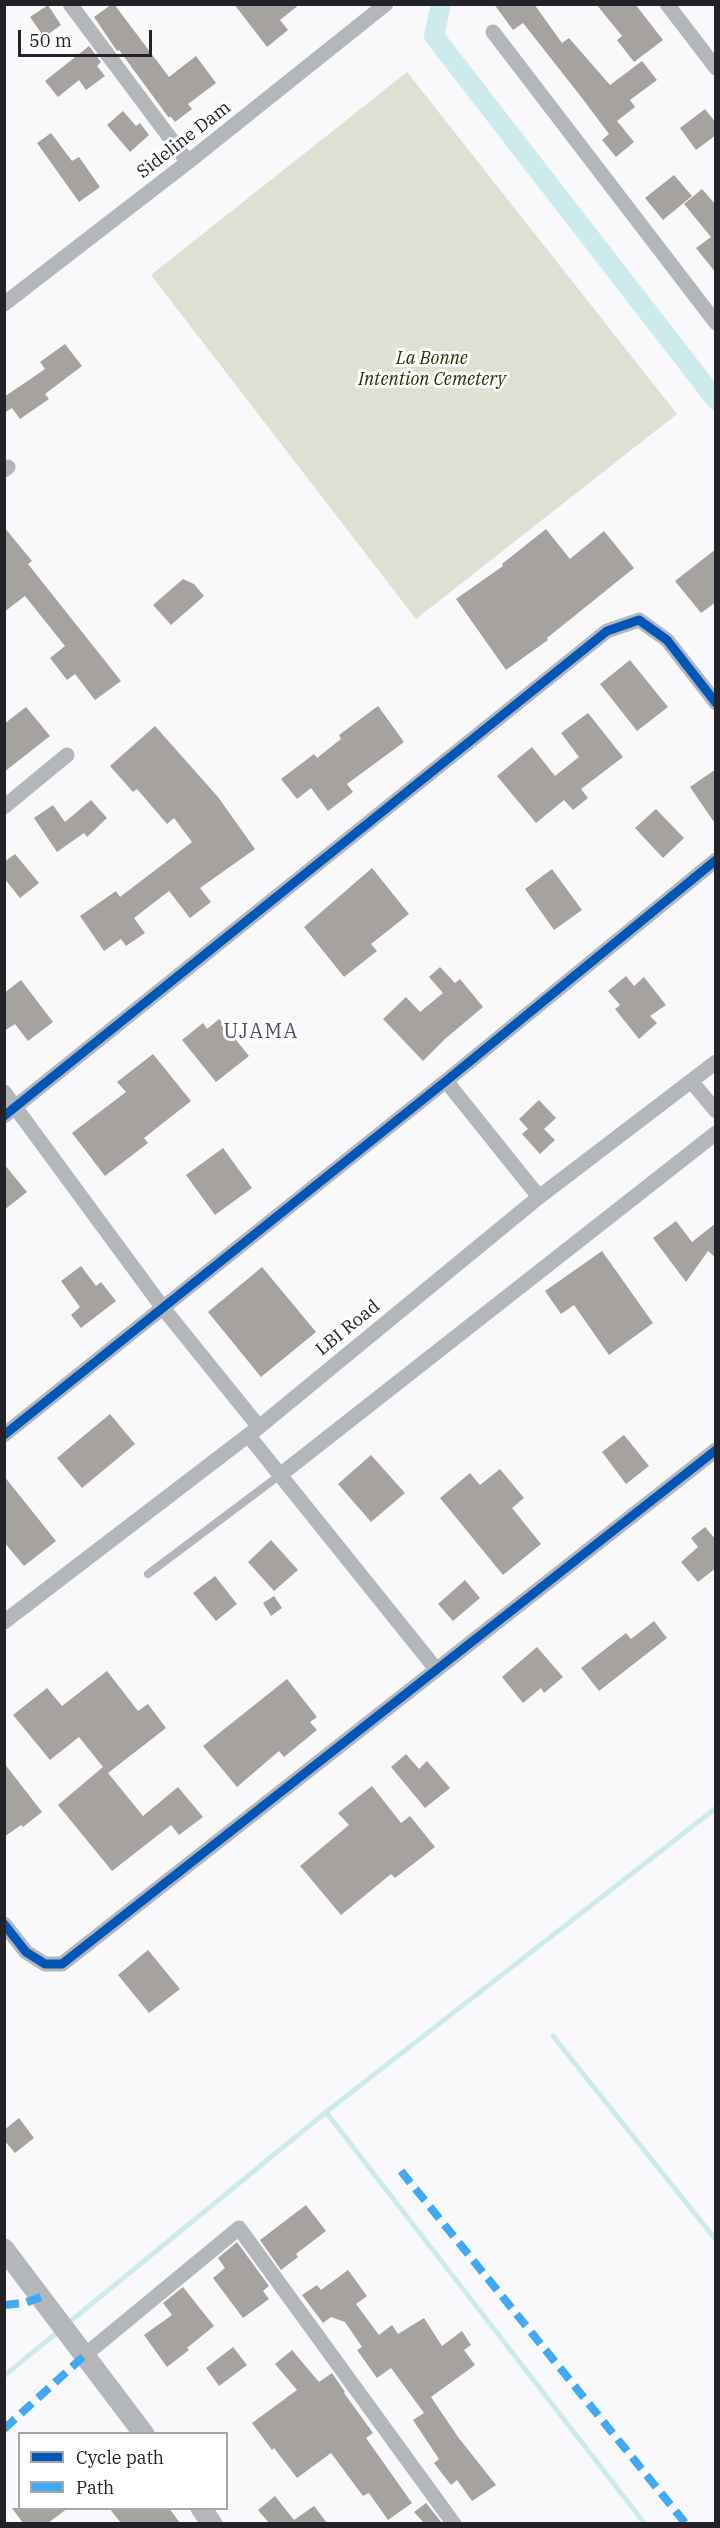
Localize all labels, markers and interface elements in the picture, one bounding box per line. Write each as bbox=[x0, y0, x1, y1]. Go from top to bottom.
scale bar bbox=[21, 18, 154, 56]
text: 50 m bbox=[29, 29, 72, 52]
street label: Sideline Dam bbox=[133, 97, 235, 183]
park label: La Bonne Intention Cemetery bbox=[358, 348, 506, 391]
district label: UJAMA bbox=[223, 1020, 299, 1044]
street label: LBI Road bbox=[312, 1296, 384, 1360]
legend bbox=[18, 2432, 228, 2510]
text: Cycle path bbox=[76, 2446, 164, 2469]
text: Path bbox=[76, 2476, 114, 2499]

